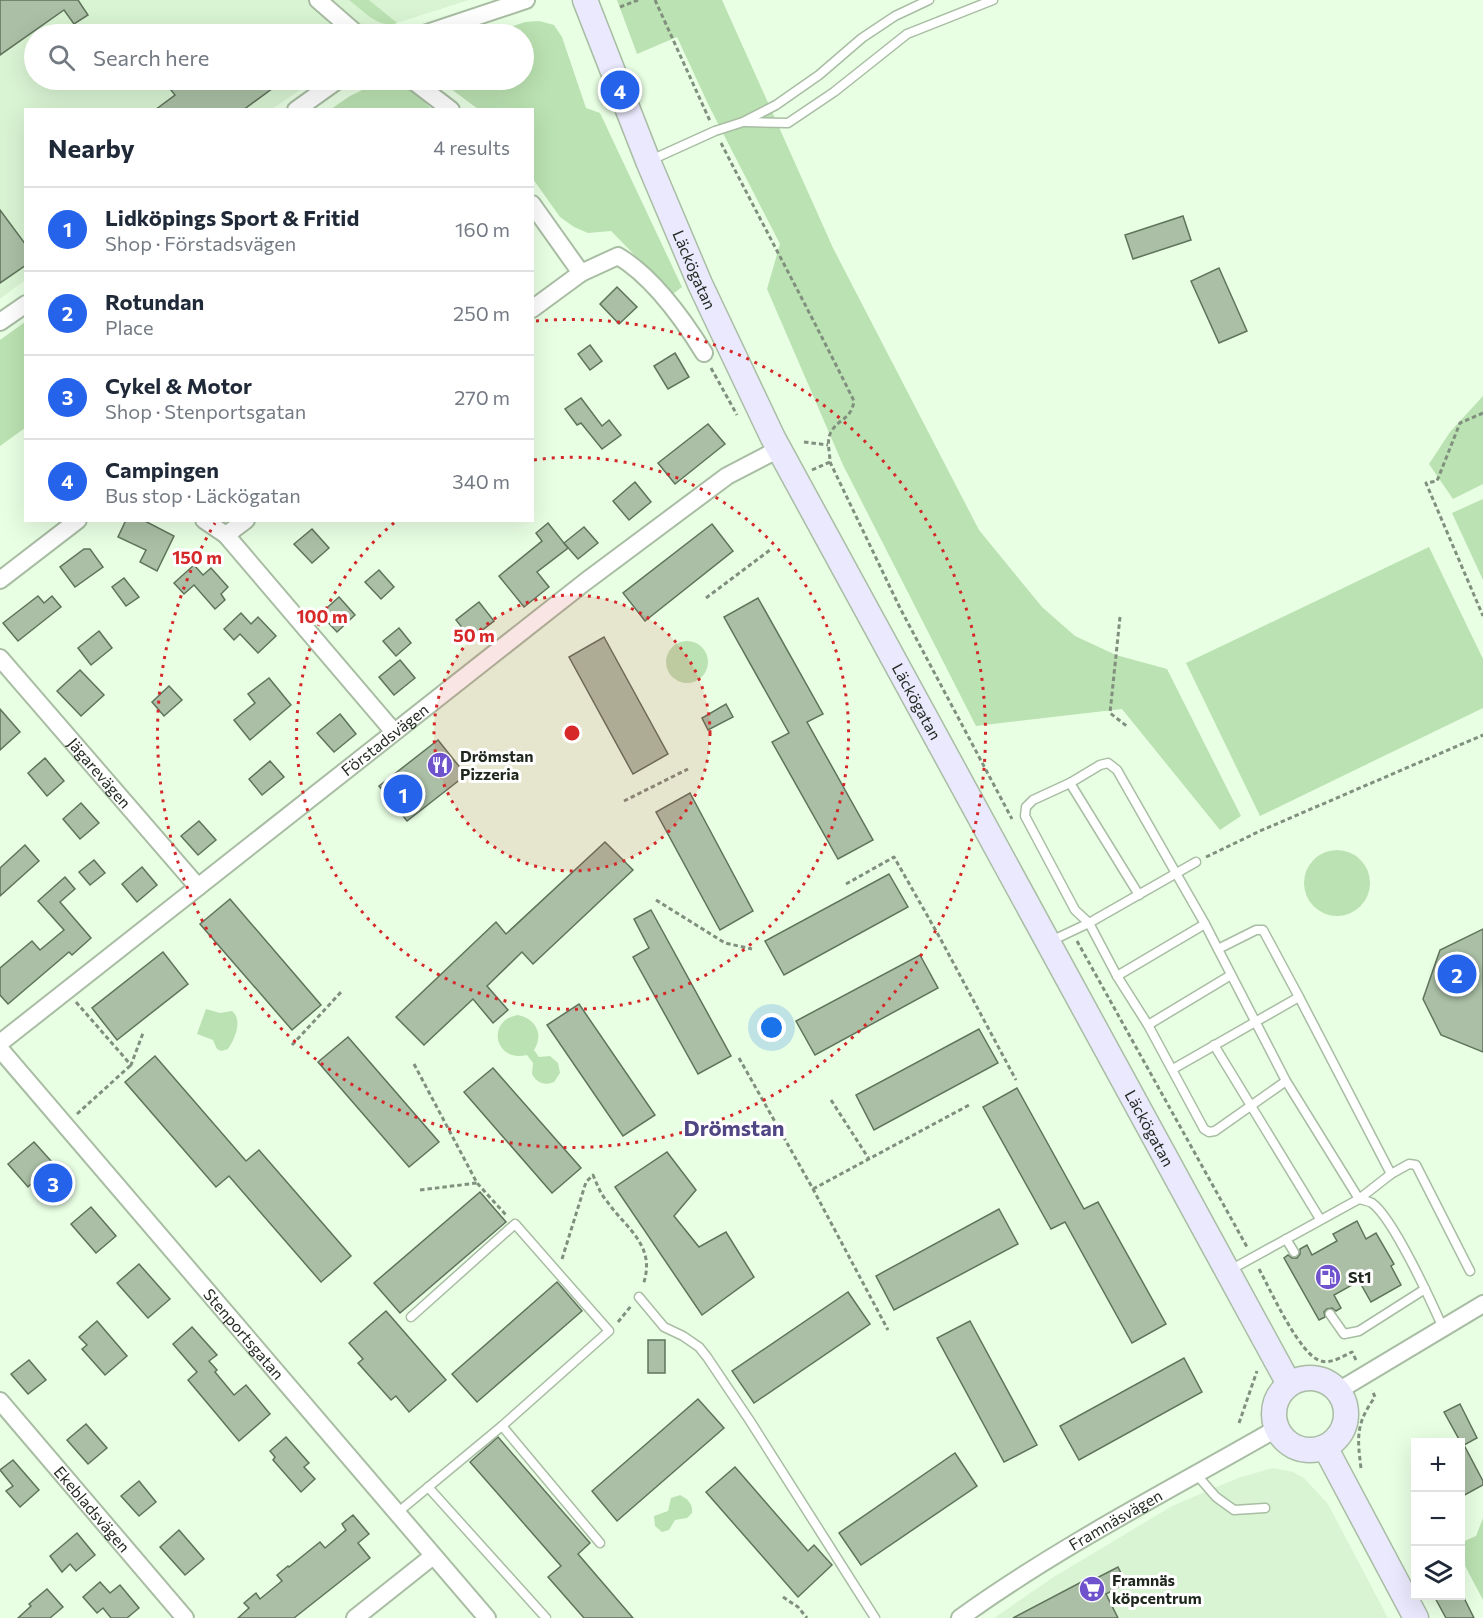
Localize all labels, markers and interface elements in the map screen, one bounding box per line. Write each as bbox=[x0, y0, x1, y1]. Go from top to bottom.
search box bbox=[24, 24, 534, 90]
icon: search bbox=[45, 41, 78, 74]
text: Search here bbox=[93, 44, 209, 71]
pin: 4 bbox=[600, 68, 640, 112]
text: Nearby bbox=[48, 132, 135, 163]
text: 4 results bbox=[433, 135, 510, 159]
text: Lidköpings Sport & Fritid bbox=[105, 204, 359, 231]
text: 1 bbox=[63, 217, 72, 241]
text: 160 m bbox=[455, 217, 510, 241]
street label: Läckögatan bbox=[669, 227, 720, 312]
text: Shop · Förstadsvägen bbox=[105, 231, 296, 255]
text: Rotundan bbox=[105, 288, 204, 315]
text: 2 bbox=[62, 301, 73, 325]
text: 250 m bbox=[453, 301, 510, 325]
text: Place bbox=[105, 315, 154, 339]
text: Cykel & Motor bbox=[105, 372, 252, 399]
text: 3 bbox=[62, 385, 73, 409]
text: 270 m bbox=[454, 385, 510, 409]
text: Shop · Stenportsgatan bbox=[105, 399, 306, 423]
text: Campingen bbox=[105, 456, 219, 483]
text: 4 bbox=[61, 469, 74, 493]
text: 340 m bbox=[452, 469, 510, 493]
text: Bus stop · Läckögatan bbox=[105, 483, 301, 507]
text: 150 m bbox=[172, 546, 222, 568]
text: 100 m bbox=[296, 605, 348, 627]
text: 50 m bbox=[453, 624, 495, 646]
street label: Läckögatan bbox=[889, 660, 946, 743]
street label: Förstadsvägen bbox=[337, 699, 432, 779]
centre of rings bbox=[562, 723, 582, 743]
street label: Jägarevägen bbox=[64, 734, 135, 812]
place label: Drömstan Pizzeria bbox=[460, 746, 533, 783]
restaurant icon: Drömstan Pizzeria bbox=[425, 750, 455, 780]
pin: 1 bbox=[384, 772, 422, 816]
pin: 2 bbox=[1438, 952, 1476, 996]
your location bbox=[757, 1013, 786, 1042]
street label: Läckögatan bbox=[1121, 1086, 1178, 1169]
district label: Drömstan bbox=[684, 1114, 784, 1141]
pin: 3 bbox=[34, 1160, 72, 1206]
fuel station icon: St1 bbox=[1313, 1262, 1343, 1292]
place label: St1 bbox=[1348, 1267, 1371, 1286]
street label: Stenportsgatan bbox=[200, 1284, 288, 1383]
map controls bbox=[1411, 1438, 1465, 1600]
button: + bbox=[1411, 1438, 1465, 1492]
street label: Ekebladsvägen bbox=[51, 1462, 134, 1556]
street label: Framnäsvägen bbox=[1065, 1485, 1165, 1554]
button: − bbox=[1411, 1492, 1465, 1546]
button: layers bbox=[1411, 1546, 1465, 1600]
place label: Framnäs köpcentrum bbox=[1112, 1570, 1202, 1607]
supermarket icon: Framnäs köpcentrum bbox=[1077, 1574, 1107, 1604]

